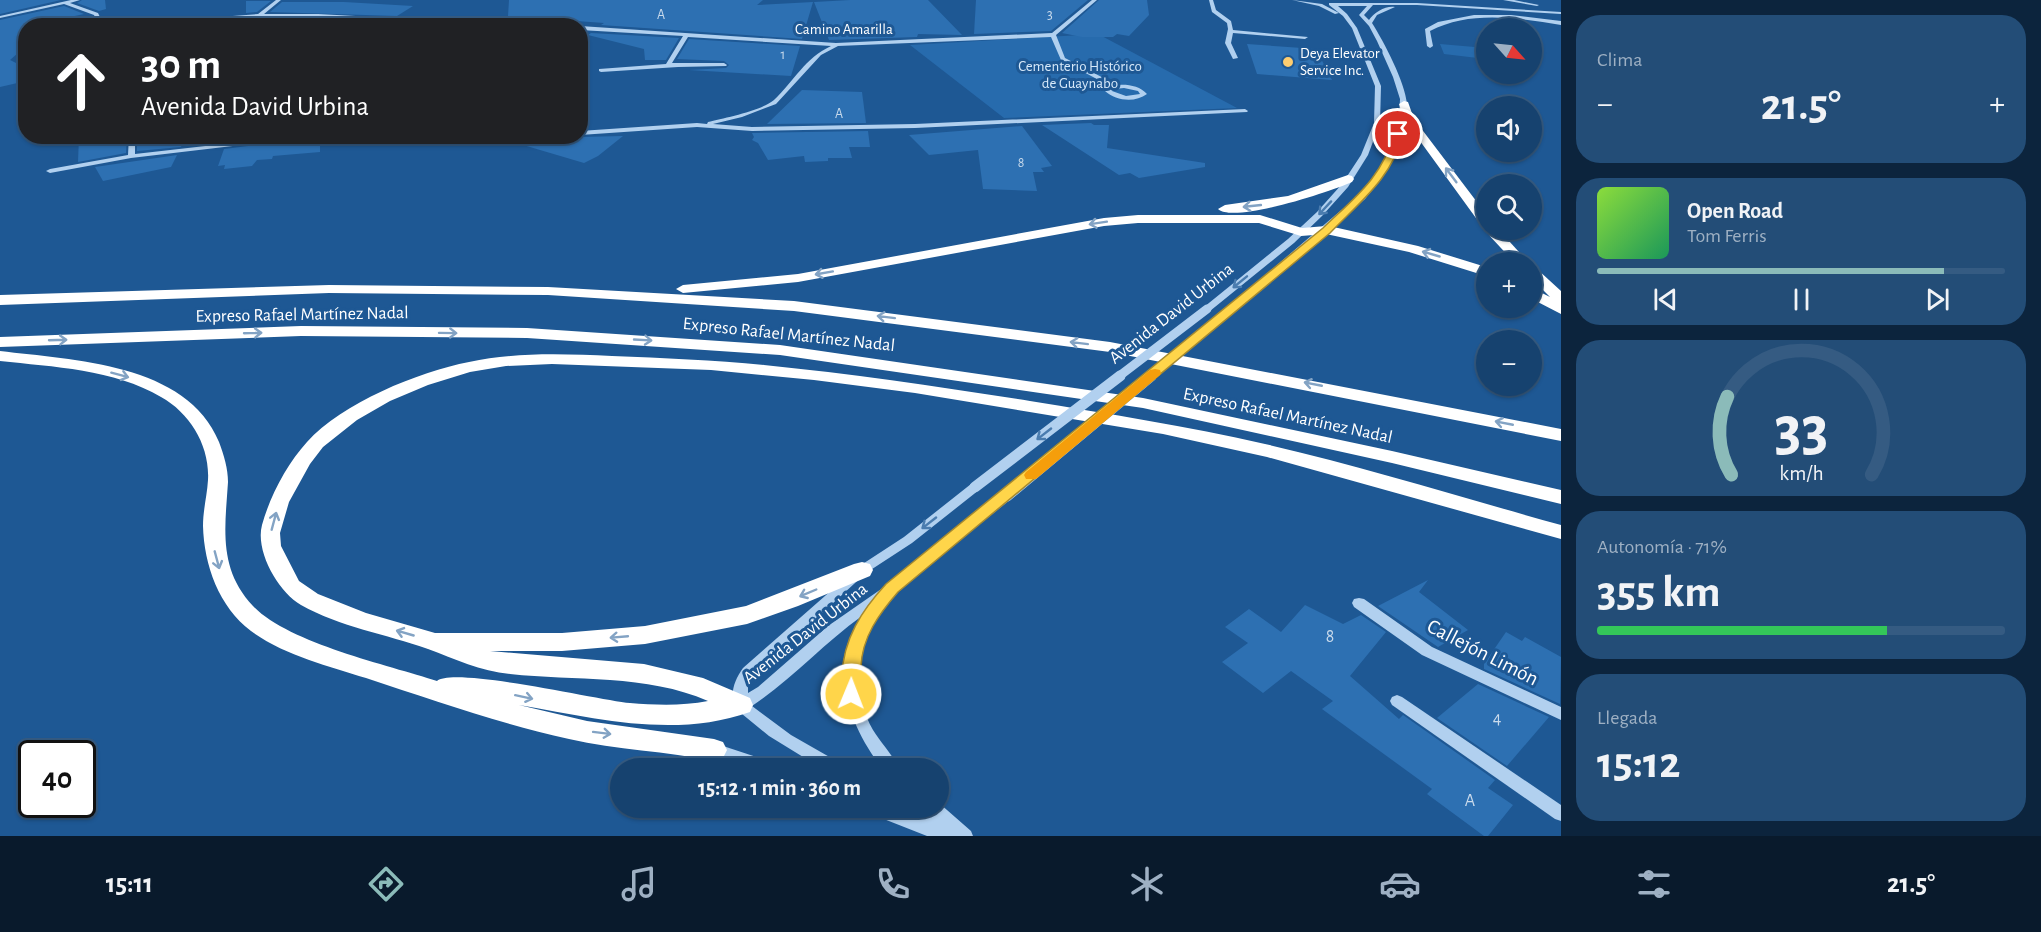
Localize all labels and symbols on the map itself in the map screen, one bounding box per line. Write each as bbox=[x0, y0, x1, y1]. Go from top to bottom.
house number: A bbox=[657, 8, 665, 22]
house number: 3 bbox=[1047, 8, 1053, 22]
north arrow bbox=[1476, 18, 1542, 84]
street label: Camino Amarilla bbox=[795, 22, 893, 37]
place label: Deya Elevator Service Inc. bbox=[1300, 46, 1380, 78]
house number: 1 bbox=[781, 48, 785, 62]
marker: Deya Elevator Service Inc. bbox=[1281, 55, 1295, 69]
park label: Cementerio Histórico de Guaynabo bbox=[1018, 59, 1142, 91]
house number: A bbox=[835, 107, 843, 121]
pin bbox=[1372, 108, 1423, 159]
house number: 8 bbox=[1018, 156, 1024, 170]
one-way arrow bbox=[1445, 168, 1458, 184]
one-way arrow bbox=[1318, 200, 1332, 215]
one-way arrow bbox=[1242, 201, 1262, 212]
one-way arrow bbox=[1089, 218, 1109, 229]
one-way arrow bbox=[1422, 248, 1441, 259]
street label: Avenida David Urbina bbox=[1106, 260, 1237, 368]
one-way arrow bbox=[814, 268, 834, 279]
one-way arrow bbox=[1232, 276, 1248, 289]
street label: Expreso Rafael Martínez Nadal bbox=[195, 304, 409, 326]
one-way arrow bbox=[876, 312, 896, 323]
street label: Expreso Rafael Martínez Nadal bbox=[682, 315, 896, 355]
one-way arrow bbox=[243, 327, 263, 339]
one-way arrow bbox=[438, 327, 458, 338]
one-way arrow bbox=[48, 334, 68, 346]
one-way arrow bbox=[633, 334, 653, 345]
one-way arrow bbox=[1070, 337, 1090, 348]
one-way arrow bbox=[110, 370, 129, 382]
one-way arrow bbox=[1303, 378, 1323, 389]
street label: Expreso Rafael Martínez Nadal bbox=[1182, 385, 1394, 447]
one-way arrow bbox=[1494, 417, 1514, 428]
one-way arrow bbox=[1036, 428, 1052, 441]
one-way arrow bbox=[268, 512, 280, 531]
one-way arrow bbox=[921, 517, 937, 530]
one-way arrow bbox=[212, 551, 224, 570]
street label: Avenida David Urbina bbox=[740, 580, 871, 688]
one-way arrow bbox=[799, 588, 817, 599]
street label: Callejón Limón bbox=[1424, 615, 1542, 690]
one-way arrow bbox=[395, 627, 414, 638]
house number: 8 bbox=[1326, 628, 1334, 646]
one-way arrow bbox=[610, 632, 629, 643]
position arrow bbox=[819, 662, 883, 726]
one-way arrow bbox=[514, 691, 533, 703]
house number: 4 bbox=[1493, 710, 1502, 728]
one-way arrow bbox=[592, 727, 612, 738]
speed limit sign: 40 bbox=[18, 740, 96, 818]
house number: A bbox=[1465, 792, 1476, 810]

